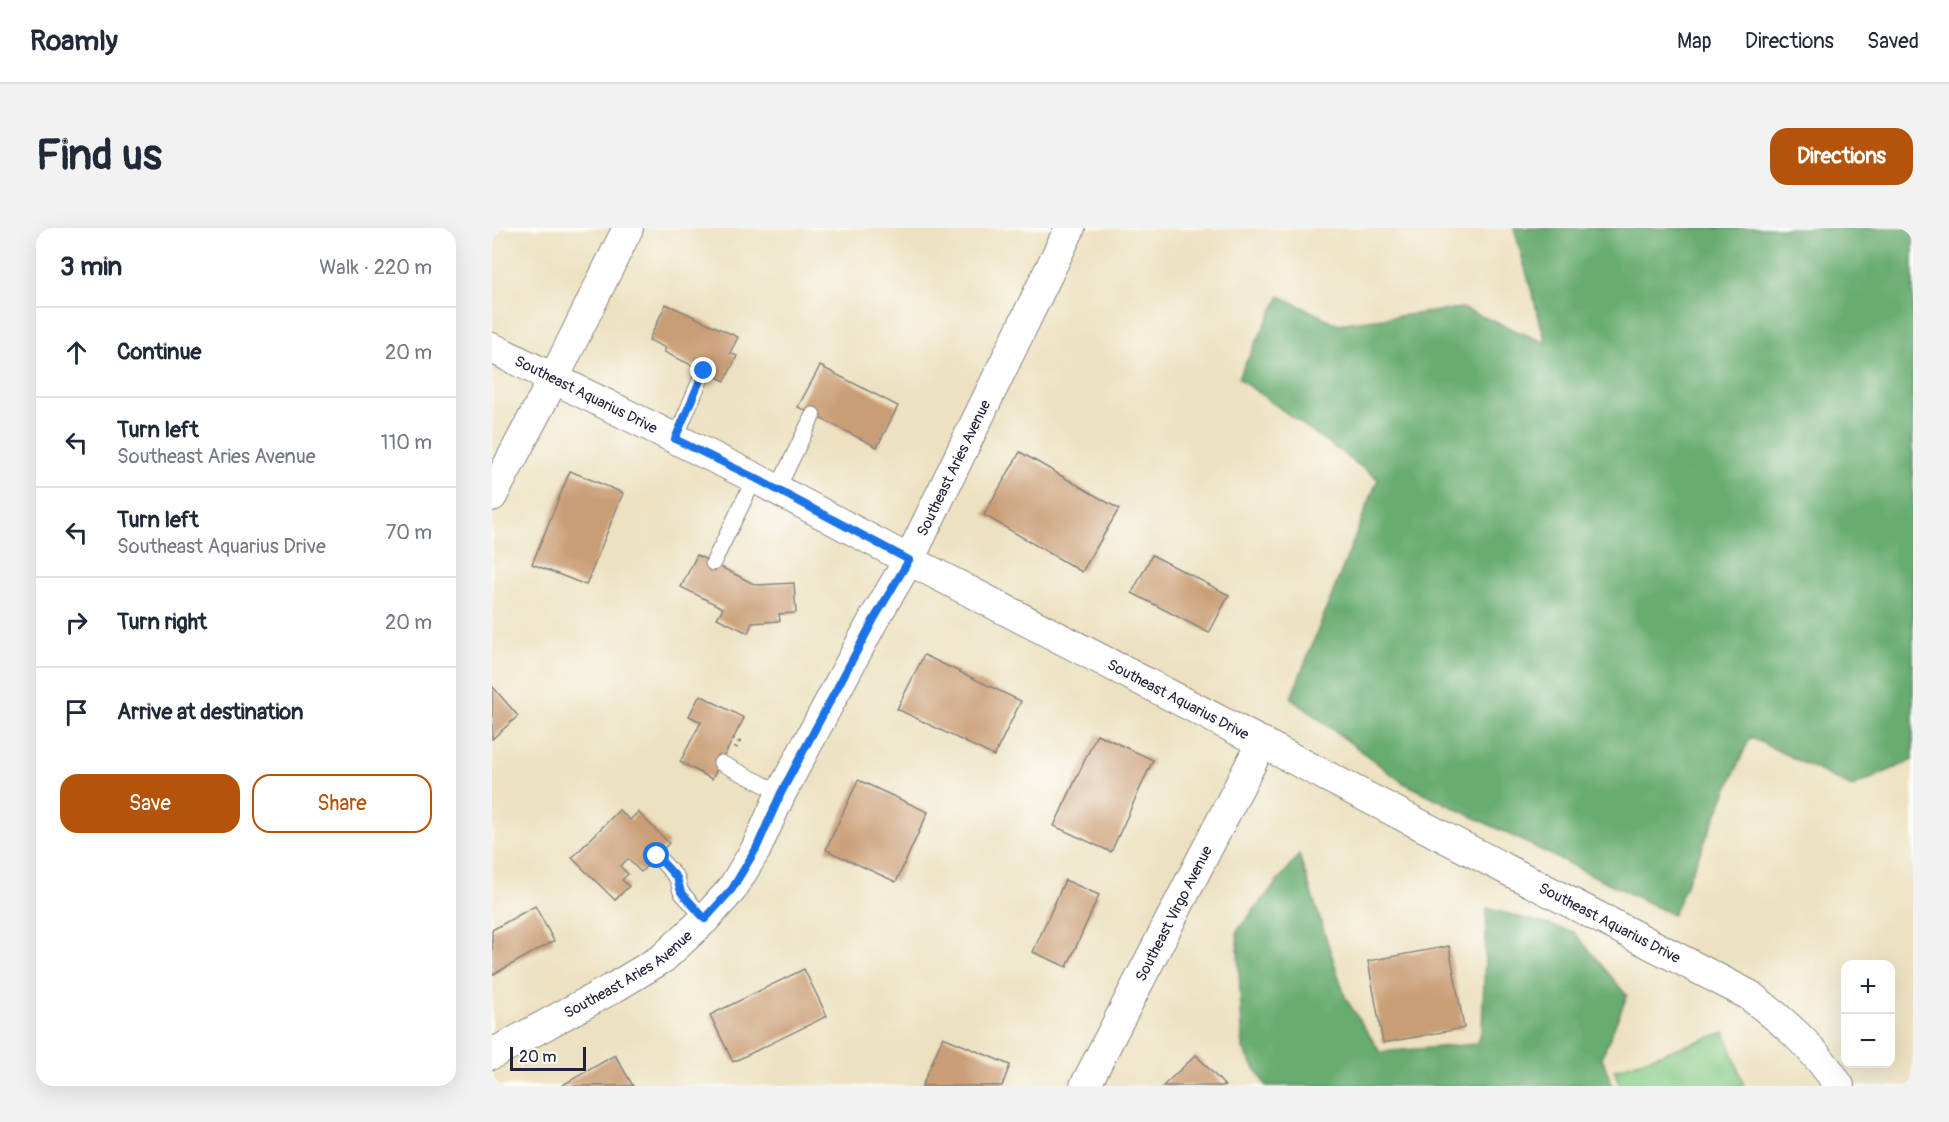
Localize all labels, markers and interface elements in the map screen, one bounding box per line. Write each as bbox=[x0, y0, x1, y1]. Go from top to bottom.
text: Roamly bbox=[30, 24, 118, 59]
text: Map bbox=[1677, 28, 1712, 55]
text: Directions bbox=[1745, 28, 1834, 55]
text: Saved bbox=[1867, 28, 1919, 55]
button: Directions bbox=[1770, 128, 1913, 185]
text: Find us bbox=[36, 130, 162, 182]
text: 3 min bbox=[60, 251, 122, 283]
text: Walk · 220 m bbox=[319, 255, 432, 280]
icon: ahead bbox=[60, 336, 93, 369]
text: Continue bbox=[117, 338, 201, 366]
text: 20 m bbox=[385, 340, 432, 365]
street label: Southeast Aquarius Drive bbox=[511, 352, 661, 438]
route end bbox=[690, 357, 716, 383]
street label: Southeast Aries Avenue bbox=[913, 396, 995, 539]
text: Turn left bbox=[117, 416, 199, 444]
icon: left bbox=[60, 426, 93, 459]
text: 110 m bbox=[381, 430, 432, 455]
text: Southeast Aries Avenue bbox=[117, 444, 316, 469]
text: Turn left bbox=[117, 506, 199, 534]
icon: left bbox=[60, 516, 93, 549]
text: 70 m bbox=[386, 520, 432, 545]
text: Southeast Aquarius Drive bbox=[117, 534, 326, 559]
icon: right bbox=[60, 606, 93, 639]
text: Turn right bbox=[117, 608, 207, 636]
text: 20 m bbox=[385, 610, 432, 635]
street label: Southeast Aquarius Drive bbox=[1104, 655, 1252, 745]
icon: arrive bbox=[60, 696, 93, 729]
text: Arrive at destination bbox=[117, 698, 303, 726]
button: Save bbox=[60, 774, 240, 833]
button: Share bbox=[252, 774, 432, 833]
route start bbox=[643, 842, 669, 868]
street label: Southeast Virgo Avenue bbox=[1131, 842, 1217, 985]
street label: Southeast Aquarius Drive bbox=[1536, 879, 1684, 968]
street label: Southeast Aries Avenue bbox=[561, 926, 697, 1023]
map controls bbox=[1841, 960, 1895, 1068]
button: + bbox=[1841, 960, 1895, 1014]
button: − bbox=[1841, 1014, 1895, 1068]
scale bar bbox=[510, 1044, 586, 1072]
text: 20 m bbox=[519, 1047, 557, 1067]

